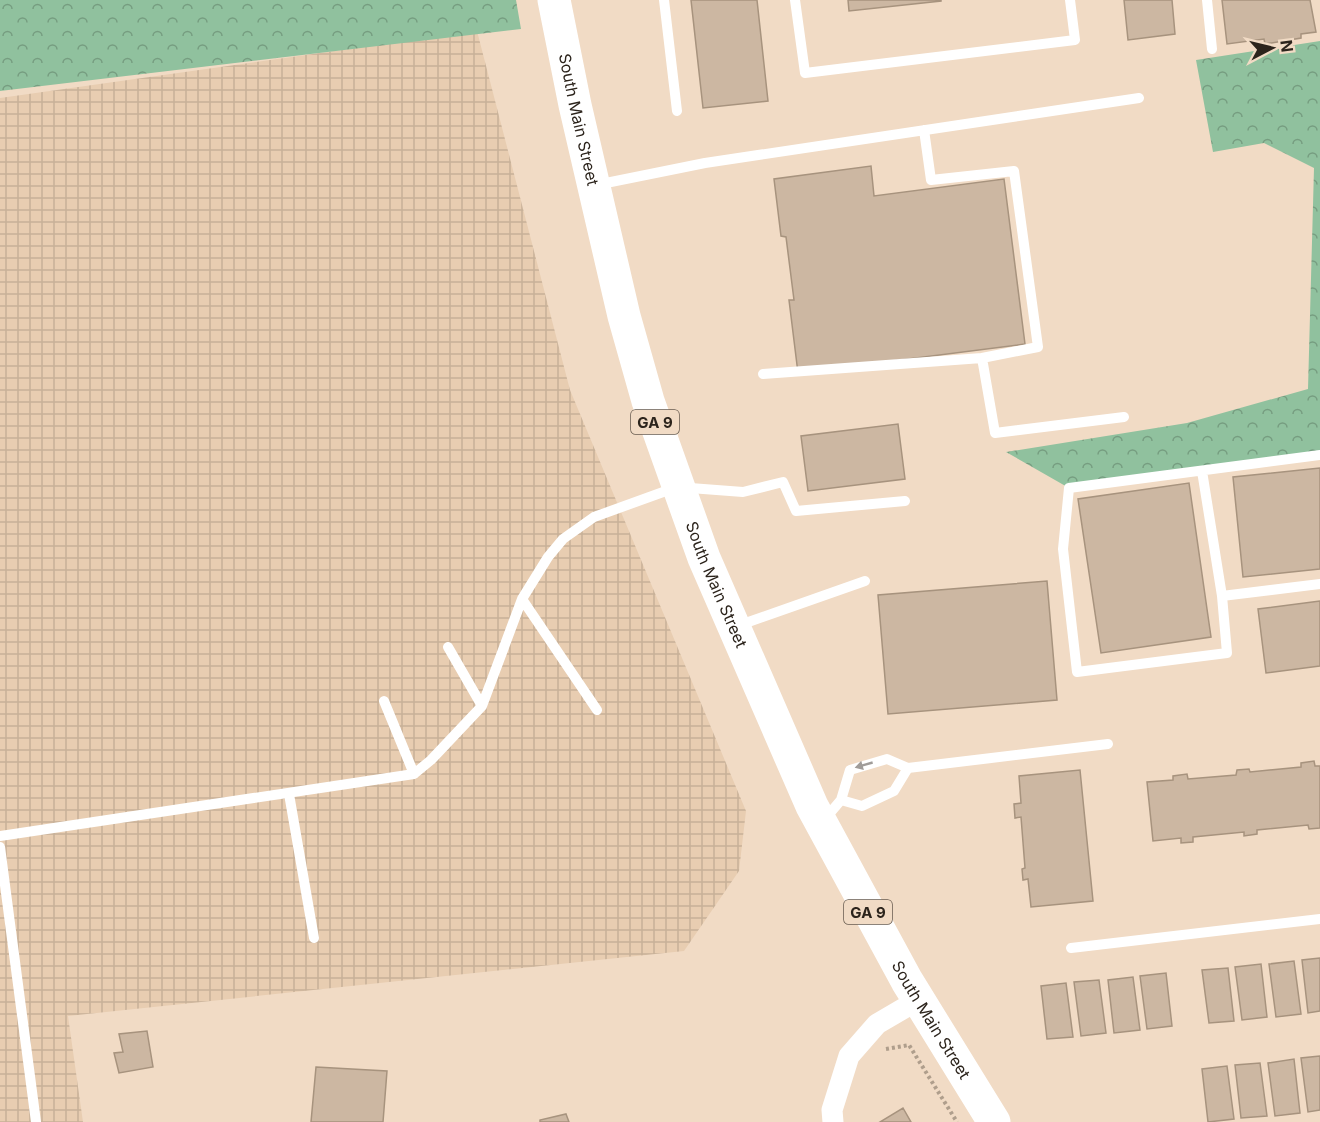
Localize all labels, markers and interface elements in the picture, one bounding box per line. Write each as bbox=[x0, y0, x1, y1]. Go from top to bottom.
north arrow bbox=[1242, 18, 1302, 78]
text: N bbox=[1276, 39, 1298, 53]
street label: South Main Street bbox=[555, 52, 603, 188]
road number: GA 9 bbox=[631, 410, 679, 434]
street label: South Main Street bbox=[682, 519, 752, 651]
one-way arrow bbox=[855, 761, 873, 770]
road number: GA 9 bbox=[844, 900, 892, 924]
street label: South Main Street bbox=[888, 957, 975, 1083]

